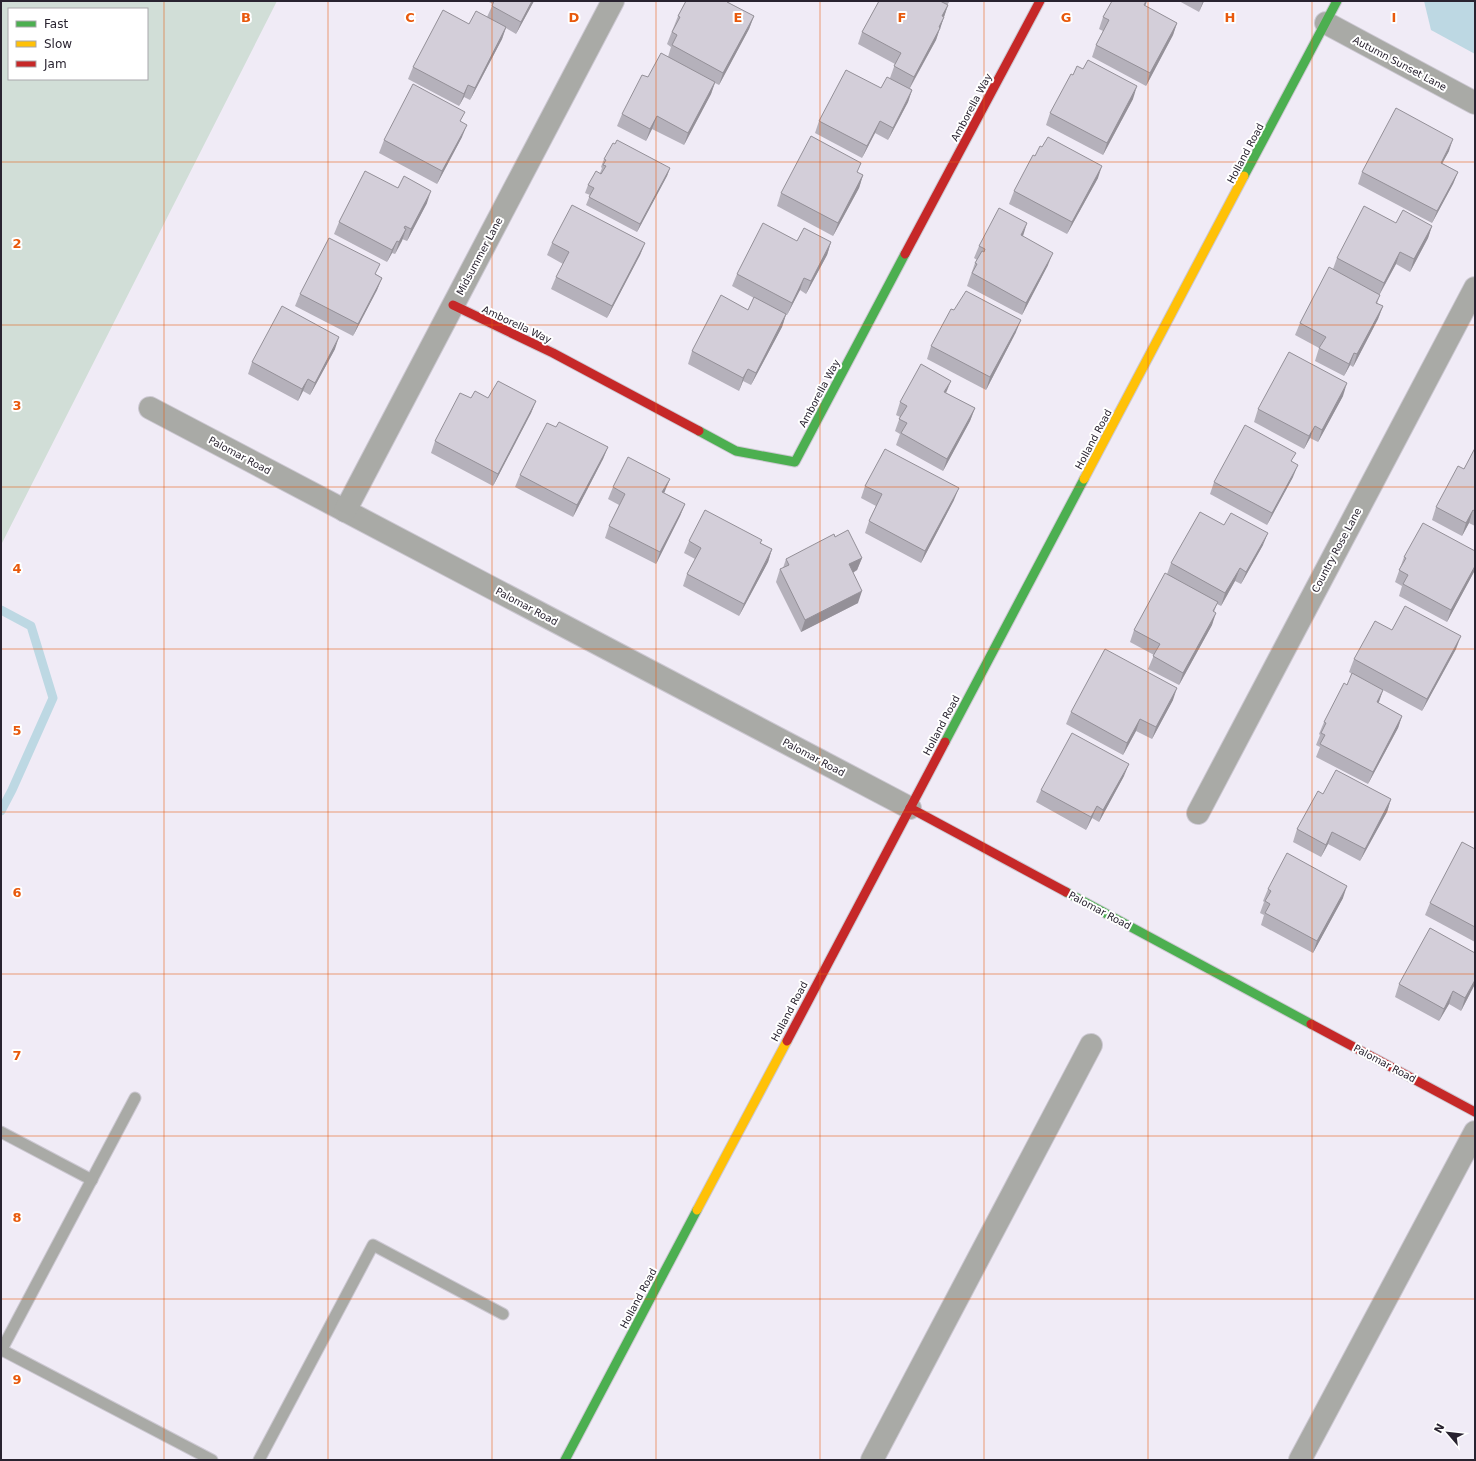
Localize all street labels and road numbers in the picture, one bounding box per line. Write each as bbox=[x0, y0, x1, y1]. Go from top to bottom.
street label: Autumn Sunset Lane bbox=[1351, 34, 1448, 93]
street label: Amborella Way bbox=[949, 71, 994, 143]
street label: Holland Road bbox=[1225, 121, 1266, 185]
street label: Midsummer Lane bbox=[454, 215, 505, 297]
street label: Amborella Way bbox=[480, 304, 553, 345]
street label: Amborella Way bbox=[797, 357, 842, 429]
street label: Holland Road bbox=[1073, 407, 1114, 471]
street label: Palomar Road bbox=[207, 434, 273, 476]
street label: Country Rose Lane bbox=[1309, 506, 1363, 594]
street label: Palomar Road bbox=[494, 585, 560, 627]
street label: Holland Road bbox=[921, 693, 962, 757]
street label: Palomar Road bbox=[781, 736, 847, 778]
street label: Palomar Road bbox=[1067, 889, 1133, 931]
street label: Holland Road bbox=[769, 979, 810, 1043]
street label: Palomar Road bbox=[1352, 1042, 1418, 1084]
street label: Holland Road bbox=[618, 1266, 659, 1330]

